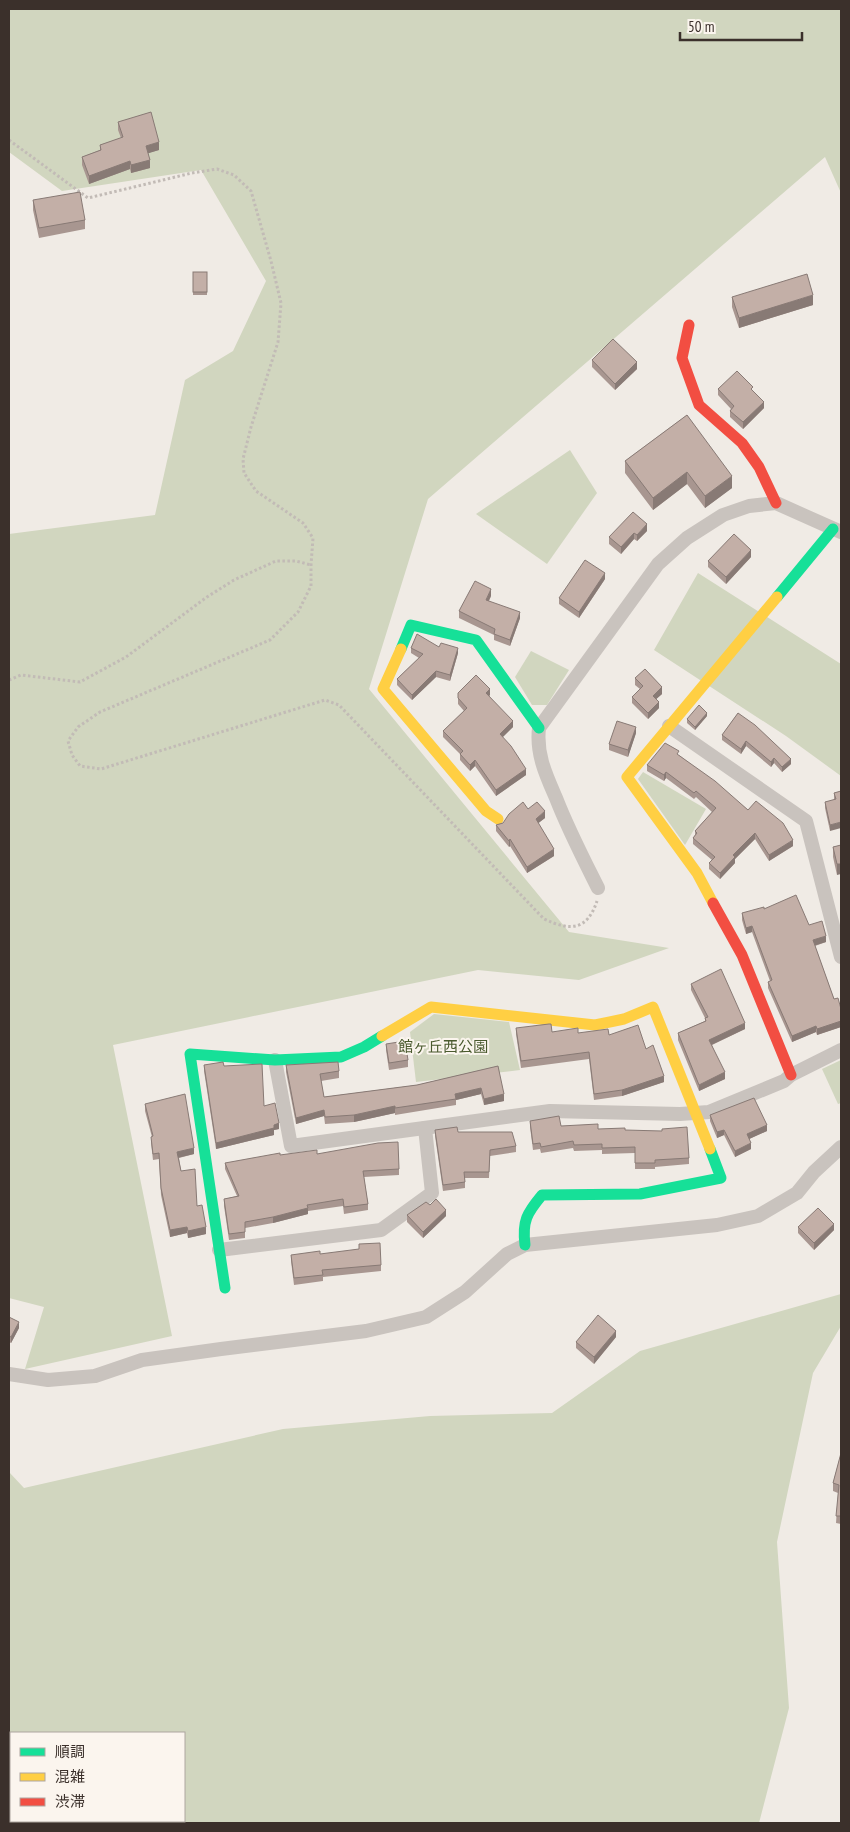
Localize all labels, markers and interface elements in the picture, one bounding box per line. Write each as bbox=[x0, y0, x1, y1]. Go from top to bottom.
scale bar bbox=[680, 10, 802, 42]
text: 50 m bbox=[688, 17, 714, 36]
park label: 館ヶ丘西公園 bbox=[398, 1037, 488, 1056]
legend bbox=[10, 1732, 185, 1822]
text: 順調 bbox=[55, 1742, 85, 1761]
text: 混雑 bbox=[55, 1767, 85, 1786]
text: 渋滞 bbox=[55, 1792, 85, 1811]

